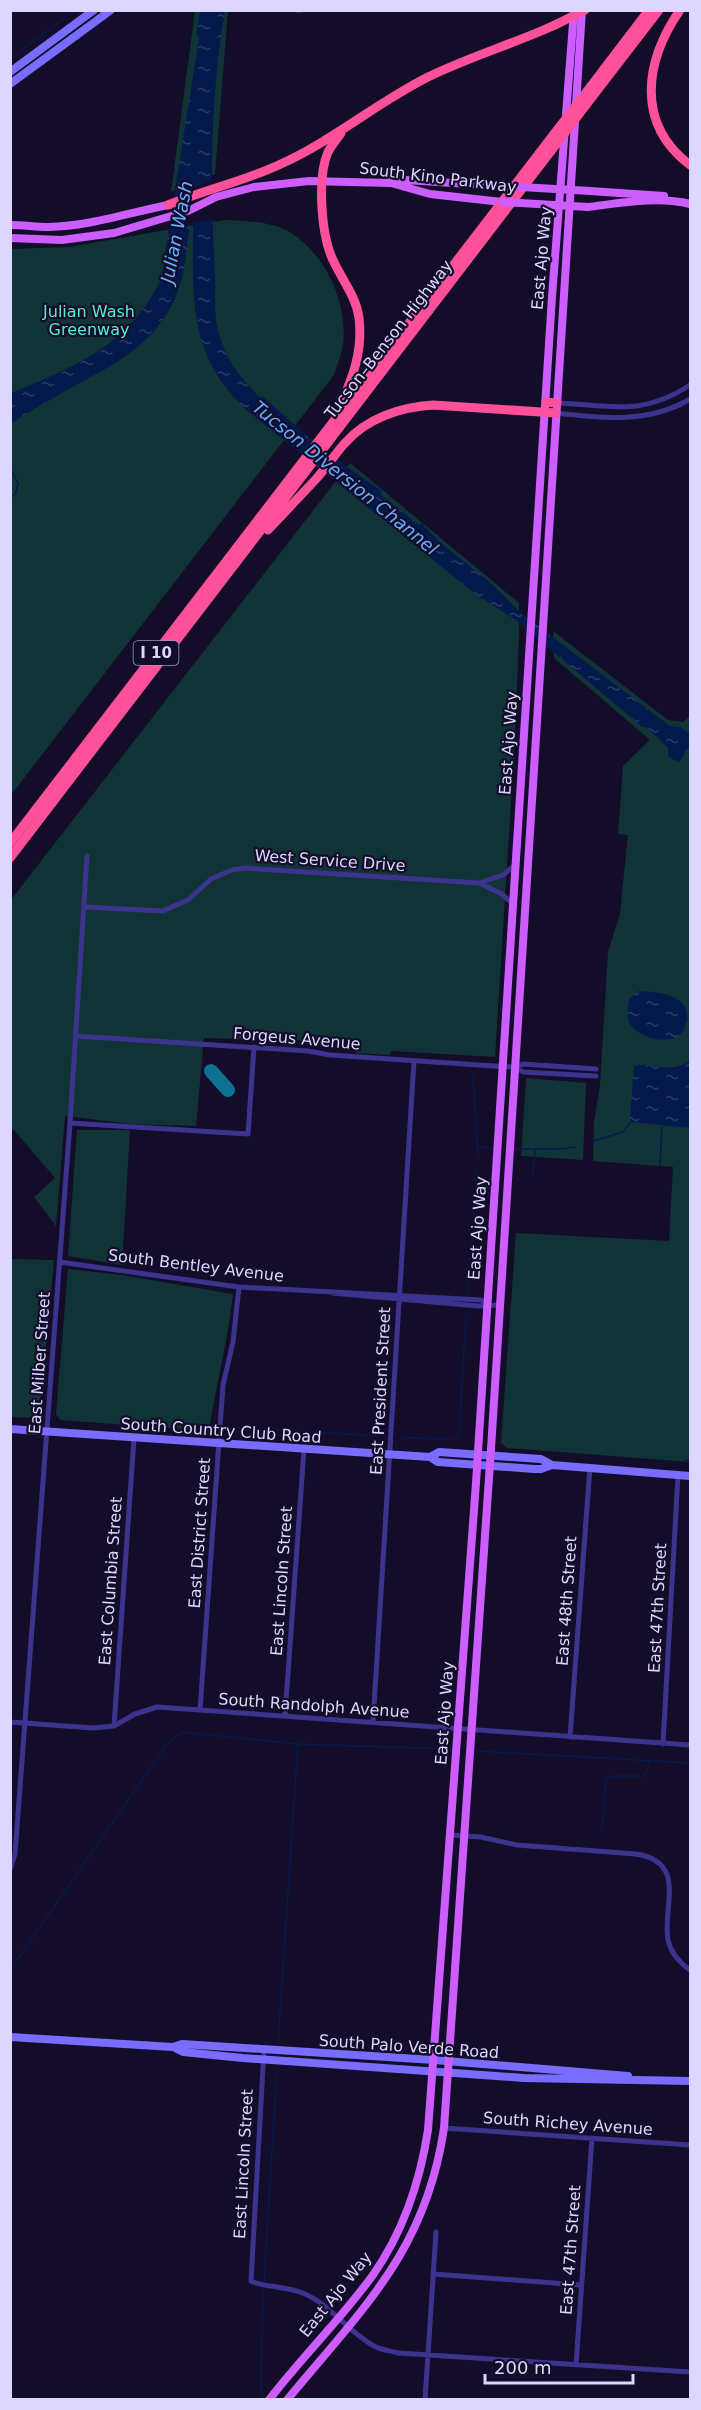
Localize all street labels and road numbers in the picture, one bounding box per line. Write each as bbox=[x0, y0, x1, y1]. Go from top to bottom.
street label: South Kino Parkway bbox=[358, 158, 518, 197]
street label: East Ajo Way bbox=[528, 205, 555, 311]
street label: Tucson–Benson Highway bbox=[320, 256, 456, 423]
road number: I 10 bbox=[134, 641, 178, 665]
street label: East Ajo Way bbox=[495, 691, 522, 796]
street label: West Service Drive bbox=[254, 846, 406, 875]
street label: Forgeus Avenue bbox=[233, 1023, 361, 1054]
street label: East Ajo Way bbox=[464, 1176, 491, 1281]
street label: South Bentley Avenue bbox=[107, 1245, 285, 1286]
street label: East Milber Street bbox=[25, 1291, 54, 1435]
street label: East President Street bbox=[367, 1307, 394, 1475]
street label: South Country Club Road bbox=[120, 1414, 322, 1447]
street label: East District Street bbox=[185, 1457, 214, 1609]
street label: East Columbia Street bbox=[95, 1496, 126, 1666]
street label: East Lincoln Street bbox=[267, 1506, 296, 1657]
street label: East 48th Street bbox=[552, 1535, 581, 1667]
street label: East 47th Street bbox=[645, 1543, 670, 1673]
street label: East Ajo Way bbox=[431, 1661, 458, 1766]
street label: South Randolph Avenue bbox=[218, 1689, 410, 1722]
street label: South Palo Verde Road bbox=[318, 2031, 500, 2062]
street label: East Lincoln Street bbox=[230, 2089, 257, 2239]
street label: South Richey Avenue bbox=[483, 2108, 653, 2139]
street label: East 47th Street bbox=[556, 2184, 585, 2316]
street label: East Ajo Way bbox=[295, 2248, 375, 2341]

